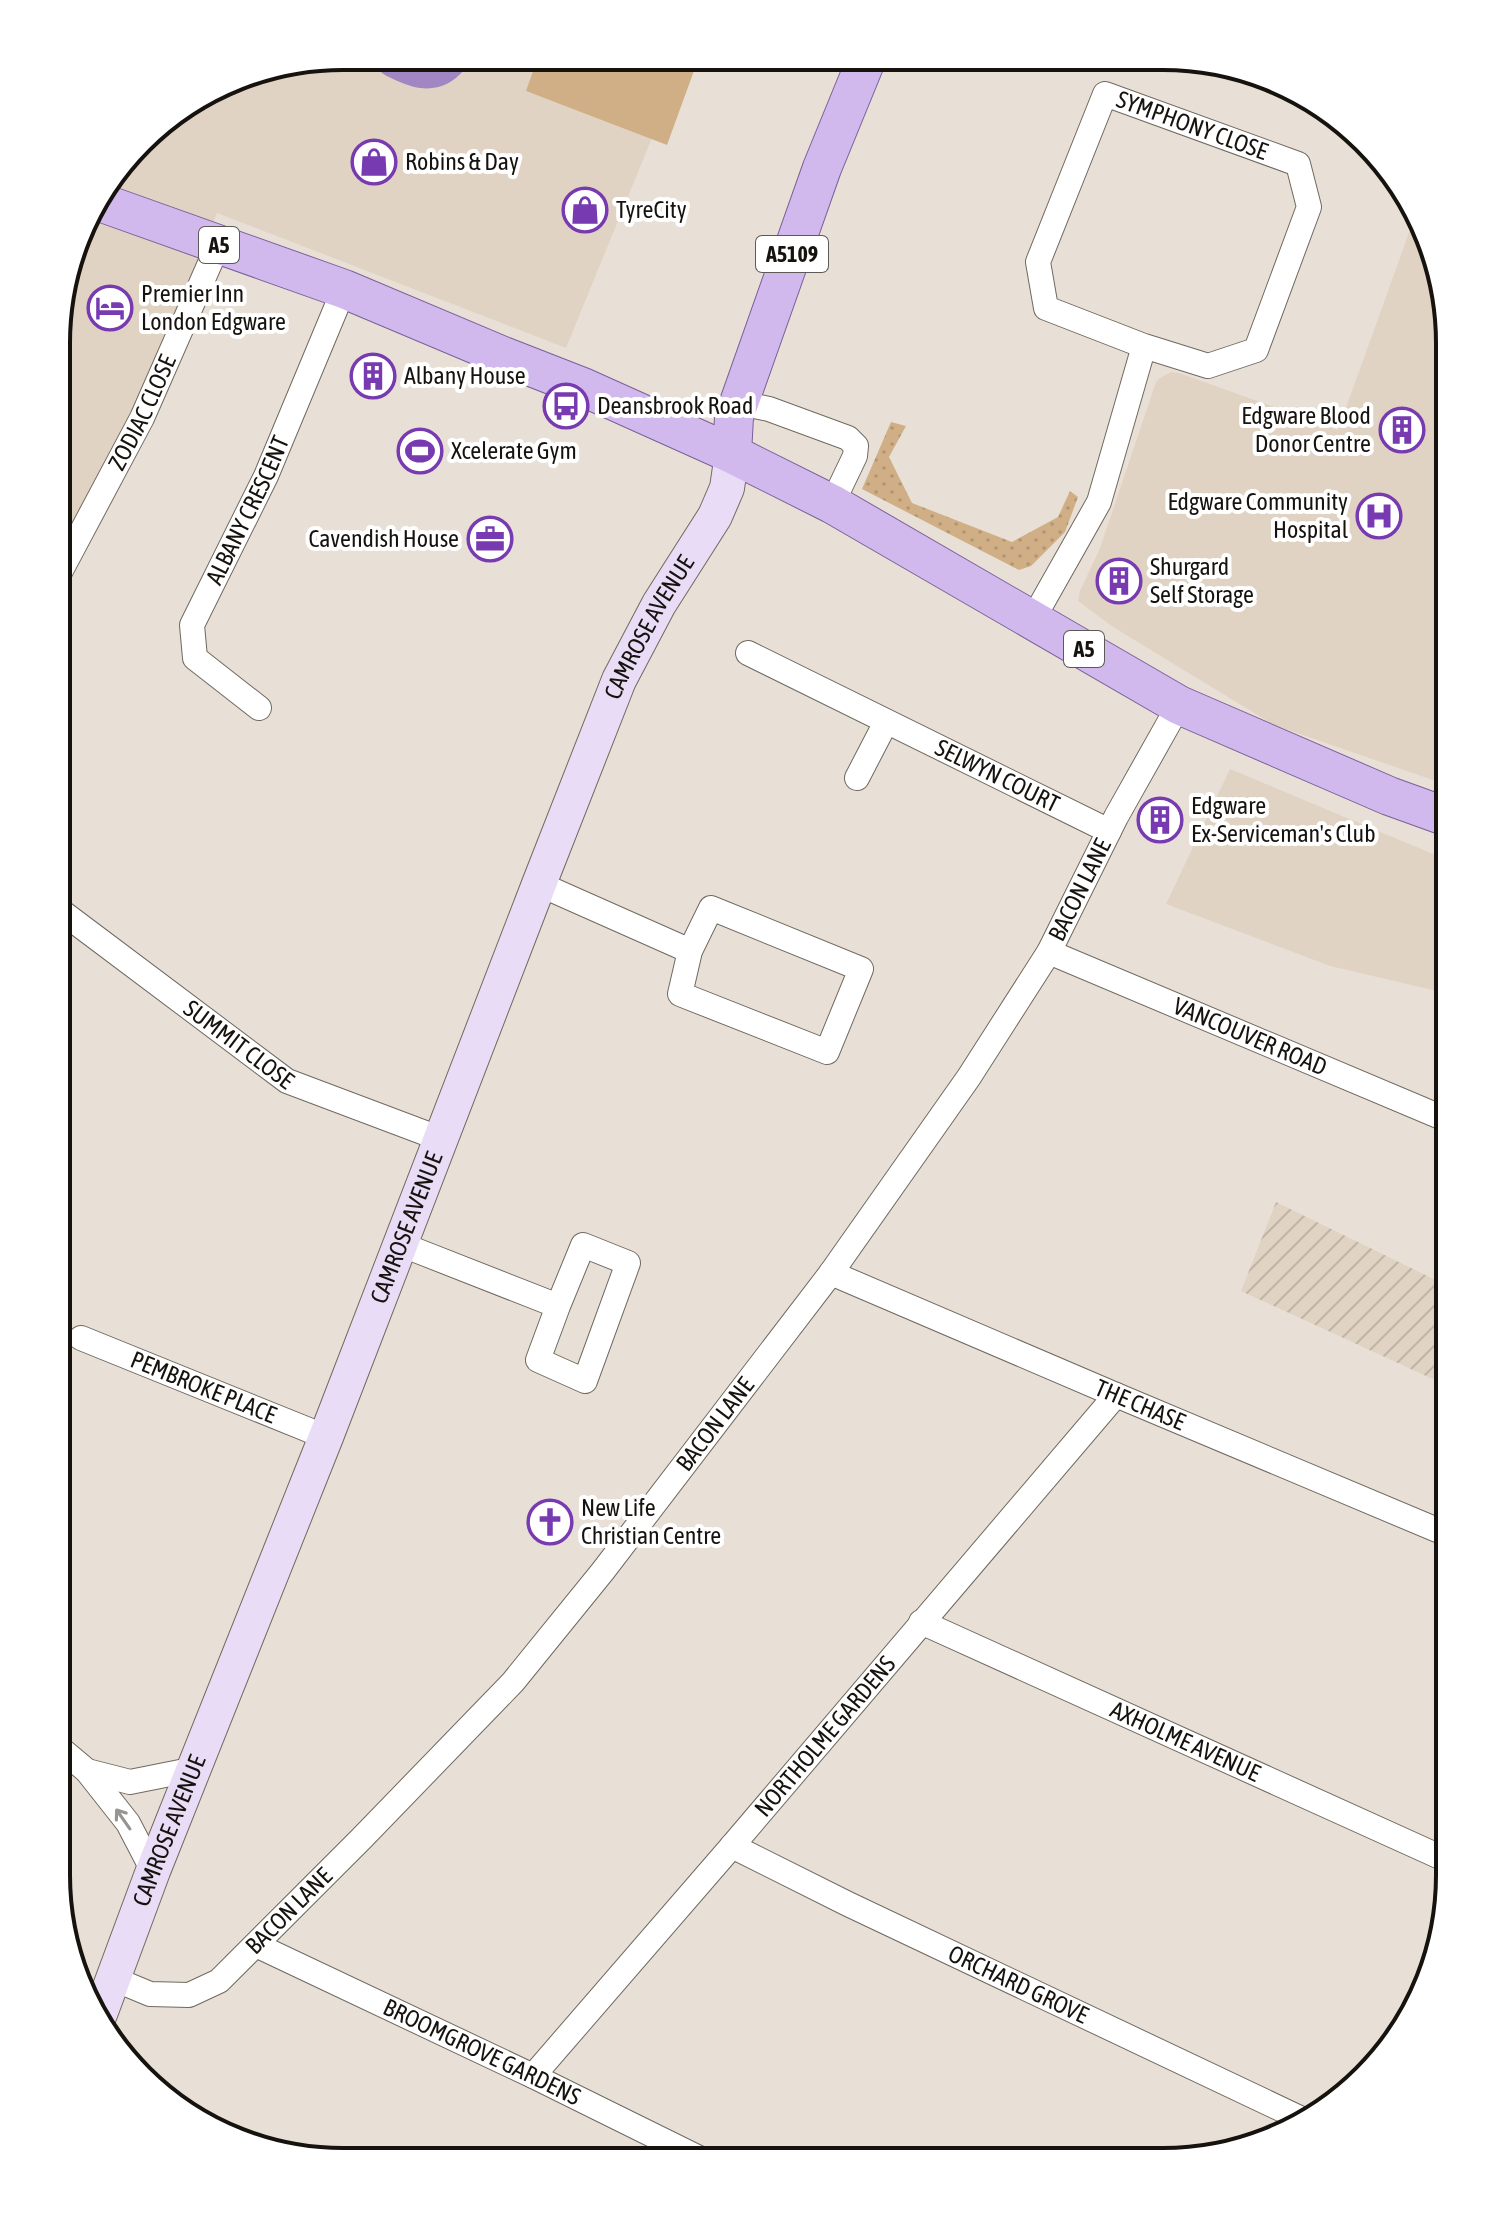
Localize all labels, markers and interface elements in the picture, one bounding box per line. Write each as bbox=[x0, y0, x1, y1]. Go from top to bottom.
street label: SYMPHONY CLOSE bbox=[1113, 85, 1271, 165]
shop icon: Robins & Day bbox=[350, 138, 398, 186]
place label: Robins & Day bbox=[405, 148, 519, 175]
shop icon: TyreCity bbox=[561, 186, 609, 234]
place label: TyreCity bbox=[616, 196, 687, 223]
road number: A5 bbox=[199, 227, 239, 263]
road number: A5109 bbox=[756, 236, 828, 272]
place label: Premier Inn London Edgware bbox=[141, 280, 286, 335]
hotel icon: Premier Inn London Edgware bbox=[86, 284, 134, 332]
street label: ZODIAC CLOSE bbox=[103, 351, 181, 475]
building icon: Albany House bbox=[349, 352, 397, 400]
place label: Albany House bbox=[404, 362, 526, 389]
bus stop icon: Deansbrook Road bbox=[542, 382, 590, 430]
place label: Deansbrook Road bbox=[597, 392, 753, 419]
place label: Edgware Blood Donor Centre bbox=[1241, 402, 1371, 457]
building icon: Edgware Blood Donor Centre bbox=[1378, 406, 1426, 454]
sports icon: Xcelerate Gym bbox=[396, 427, 444, 475]
street label: ALBANY CRESCENT bbox=[200, 431, 294, 589]
place label: Xcelerate Gym bbox=[451, 437, 577, 464]
place label: Edgware Community Hospital bbox=[1167, 488, 1349, 543]
hospital icon: Edgware Community Hospital bbox=[1355, 492, 1403, 540]
office icon: Cavendish House bbox=[466, 515, 514, 563]
place label: Cavendish House bbox=[308, 525, 459, 552]
street label: CAMROSE AVENUE bbox=[599, 550, 699, 703]
place label: Shurgard Self Storage bbox=[1150, 553, 1254, 608]
building icon: Shurgard Self Storage bbox=[1095, 557, 1143, 605]
road number: A5 bbox=[1064, 631, 1104, 667]
street label: SELWYN COURT bbox=[931, 734, 1064, 818]
place label: Edgware Ex-Serviceman's Club bbox=[1191, 792, 1376, 847]
building icon: Edgware Ex-Serviceman's Club bbox=[1136, 796, 1184, 844]
street label: BACON LANE bbox=[1043, 834, 1116, 945]
street label: VANCOUVER ROAD bbox=[1169, 992, 1331, 1081]
street label: SUMMIT CLOSE bbox=[179, 994, 299, 1094]
street label: CAMROSE AVENUE bbox=[365, 1148, 447, 1307]
street label: PEMBROKE PLACE bbox=[127, 1346, 280, 1428]
street label: BACON LANE bbox=[671, 1372, 759, 1476]
street label: THE CHASE bbox=[1091, 1374, 1189, 1435]
place label: New Life Christian Centre bbox=[581, 1494, 721, 1549]
church icon: New Life Christian Centre bbox=[526, 1498, 574, 1546]
street label: NORTHOLME GARDENS bbox=[749, 1650, 901, 1822]
street label: AXHOLME AVENUE bbox=[1106, 1696, 1264, 1787]
street label: CAMROSE AVENUE bbox=[127, 1751, 211, 1910]
one-way arrow bbox=[115, 1808, 132, 1830]
street label: BACON LANE bbox=[240, 1862, 337, 1959]
street label: ORCHARD GROVE bbox=[944, 1940, 1093, 2029]
street label: BROOMGROVE GARDENS bbox=[379, 1993, 585, 2110]

